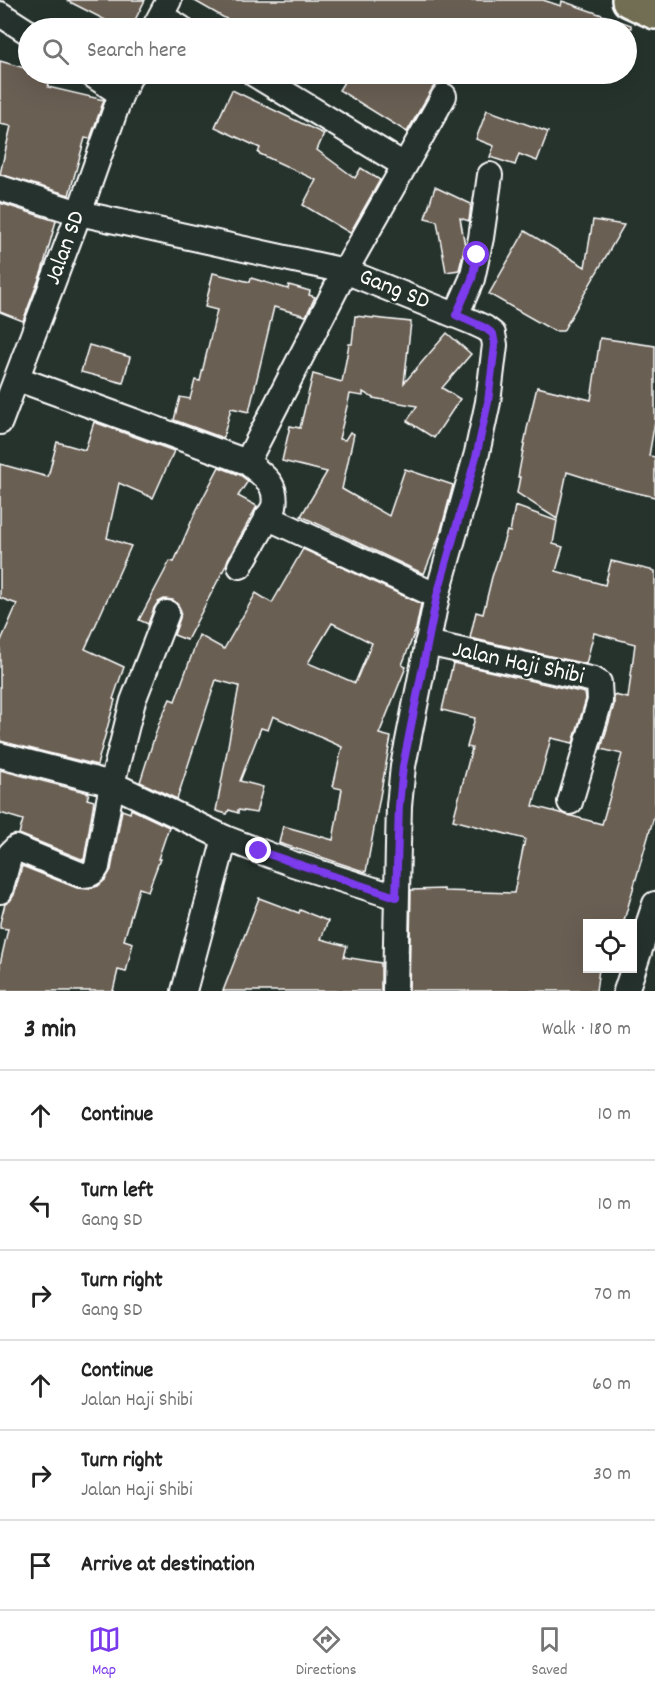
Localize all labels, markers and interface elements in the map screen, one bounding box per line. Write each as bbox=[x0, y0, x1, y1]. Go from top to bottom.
search box bbox=[18, 18, 637, 84]
icon: search bbox=[39, 35, 72, 68]
text: Search here bbox=[87, 36, 186, 67]
street label: Jalan SD bbox=[37, 206, 95, 290]
route start bbox=[463, 241, 489, 267]
street label: Gang SD bbox=[354, 260, 434, 320]
street label: Jalan Haji Shibi bbox=[449, 633, 587, 695]
route end bbox=[245, 837, 271, 863]
map controls bbox=[583, 919, 637, 973]
button: locate bbox=[583, 919, 637, 973]
text: 3 min bbox=[24, 1012, 76, 1049]
text: Walk · 180 m bbox=[542, 1016, 631, 1044]
icon: ahead bbox=[24, 1099, 57, 1132]
text: Continue bbox=[81, 1100, 153, 1131]
text: 10 m bbox=[597, 1101, 631, 1129]
text: Turn left bbox=[81, 1176, 153, 1207]
icon: left bbox=[24, 1189, 57, 1222]
text: 10 m bbox=[597, 1191, 631, 1219]
text: Gang SD bbox=[81, 1207, 142, 1235]
text: Turn right bbox=[81, 1266, 163, 1297]
icon: right bbox=[24, 1279, 57, 1312]
text: 70 m bbox=[594, 1281, 631, 1309]
text: Gang SD bbox=[81, 1297, 142, 1325]
text: Continue bbox=[81, 1356, 153, 1387]
icon: ahead bbox=[24, 1369, 57, 1402]
text: 60 m bbox=[592, 1371, 631, 1399]
text: Jalan Haji Shibi bbox=[81, 1387, 193, 1415]
text: Turn right bbox=[81, 1446, 163, 1477]
icon: right bbox=[24, 1459, 57, 1492]
text: 30 m bbox=[593, 1461, 631, 1489]
text: Jalan Haji Shibi bbox=[81, 1477, 193, 1505]
icon: arrive bbox=[24, 1549, 57, 1582]
text: Arrive at destination bbox=[81, 1550, 255, 1581]
tab: Map bbox=[88, 1623, 121, 1682]
tab: Directions bbox=[296, 1623, 356, 1682]
tab: Saved bbox=[532, 1623, 567, 1682]

